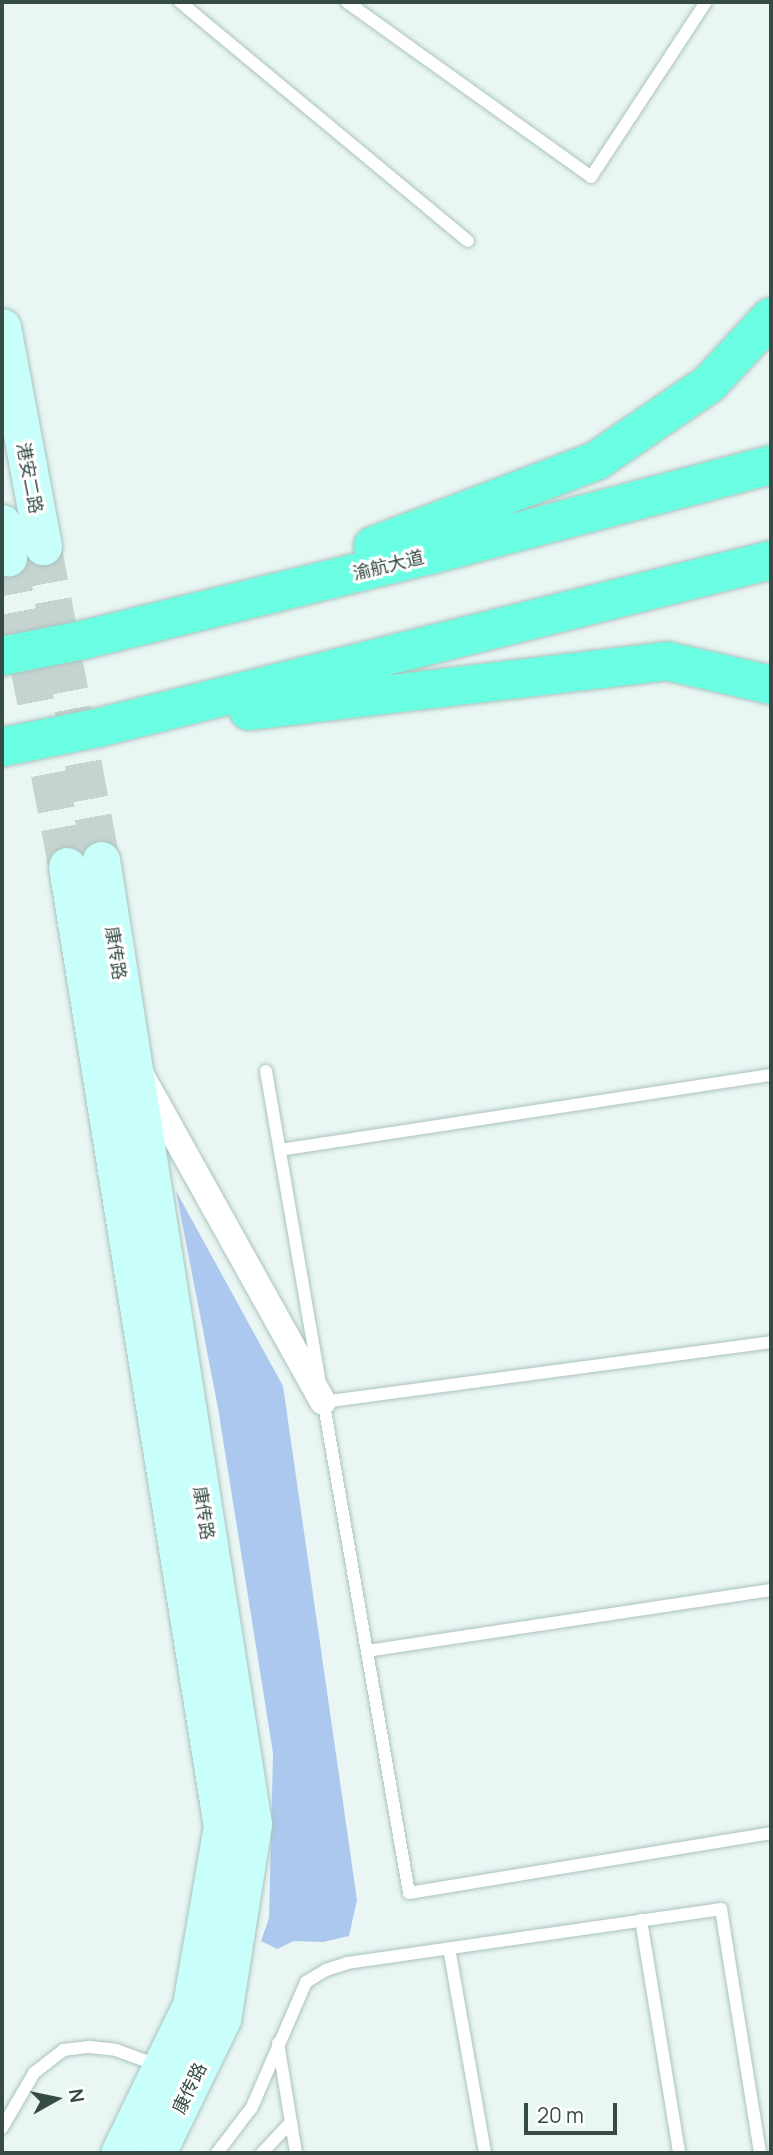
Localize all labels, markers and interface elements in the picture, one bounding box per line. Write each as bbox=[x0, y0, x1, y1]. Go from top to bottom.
street label: 港安二路 bbox=[13, 441, 47, 515]
street label: 渝航大道 bbox=[350, 546, 426, 584]
street label: 康传路 bbox=[101, 925, 131, 981]
street label: 康传路 bbox=[189, 1485, 219, 1541]
street label: 康传路 bbox=[167, 2059, 211, 2117]
north arrow bbox=[21, 2064, 91, 2134]
text: N bbox=[63, 2087, 91, 2104]
scale bar bbox=[528, 2088, 621, 2132]
text: 20 m bbox=[537, 2101, 584, 2129]

